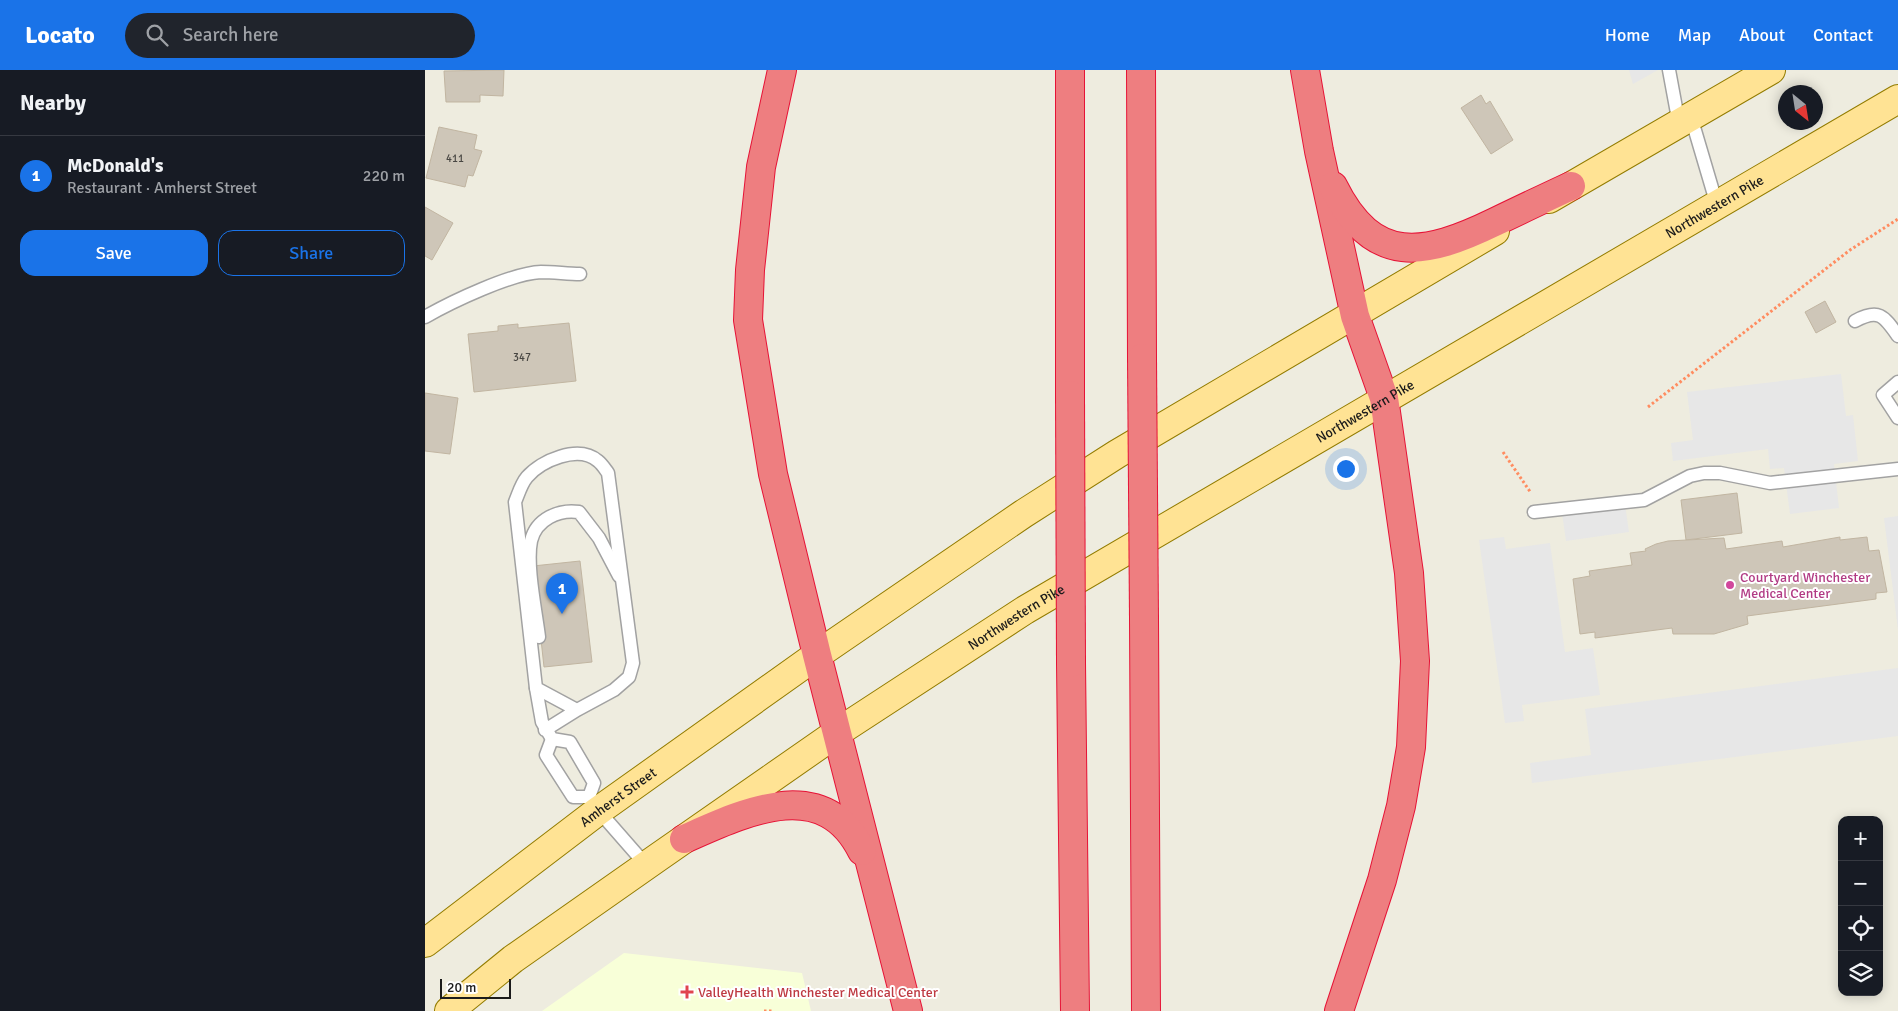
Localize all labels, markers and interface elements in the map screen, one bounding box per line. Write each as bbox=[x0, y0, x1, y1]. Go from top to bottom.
search box bbox=[125, 13, 475, 58]
text: Locato bbox=[25, 20, 95, 50]
icon: search bbox=[143, 21, 171, 49]
text: Search here bbox=[183, 23, 279, 47]
text: Home bbox=[1605, 24, 1650, 46]
text: Map bbox=[1678, 24, 1711, 46]
text: About bbox=[1739, 24, 1785, 46]
text: Contact bbox=[1813, 24, 1873, 46]
north arrow bbox=[1778, 85, 1823, 130]
text: Nearby bbox=[20, 90, 86, 116]
house number: 411 bbox=[446, 152, 464, 165]
text: McDonald's bbox=[67, 154, 163, 178]
text: 1 bbox=[32, 166, 40, 186]
text: 220 m bbox=[363, 166, 405, 186]
street label: Northwestern Pike bbox=[1662, 171, 1767, 242]
text: Restaurant · Amherst Street bbox=[67, 178, 257, 198]
button: Save bbox=[20, 230, 208, 276]
button: Share bbox=[218, 230, 405, 276]
house number: 347 bbox=[513, 351, 531, 364]
street label: Northwestern Pike bbox=[1313, 376, 1417, 446]
your location bbox=[1333, 456, 1359, 482]
place label: Courtyard Winchester Medical Center bbox=[1740, 569, 1871, 602]
pin: 1 bbox=[546, 573, 578, 614]
marker: Courtyard Winchester Medical Center bbox=[1724, 579, 1736, 591]
street label: Northwestern Pike bbox=[965, 580, 1067, 654]
street label: Amherst Street bbox=[576, 764, 660, 830]
map controls bbox=[1838, 816, 1883, 996]
button: + bbox=[1838, 816, 1883, 861]
button: − bbox=[1838, 861, 1883, 906]
button: locate bbox=[1838, 906, 1883, 951]
button: layers bbox=[1838, 951, 1883, 996]
scale bar bbox=[440, 976, 511, 999]
text: 20 m bbox=[447, 979, 476, 996]
place label: ValleyHealth Winchester Medical Center bbox=[698, 984, 939, 1001]
marker: ValleyHealth Winchester Medical Center bbox=[680, 985, 694, 999]

